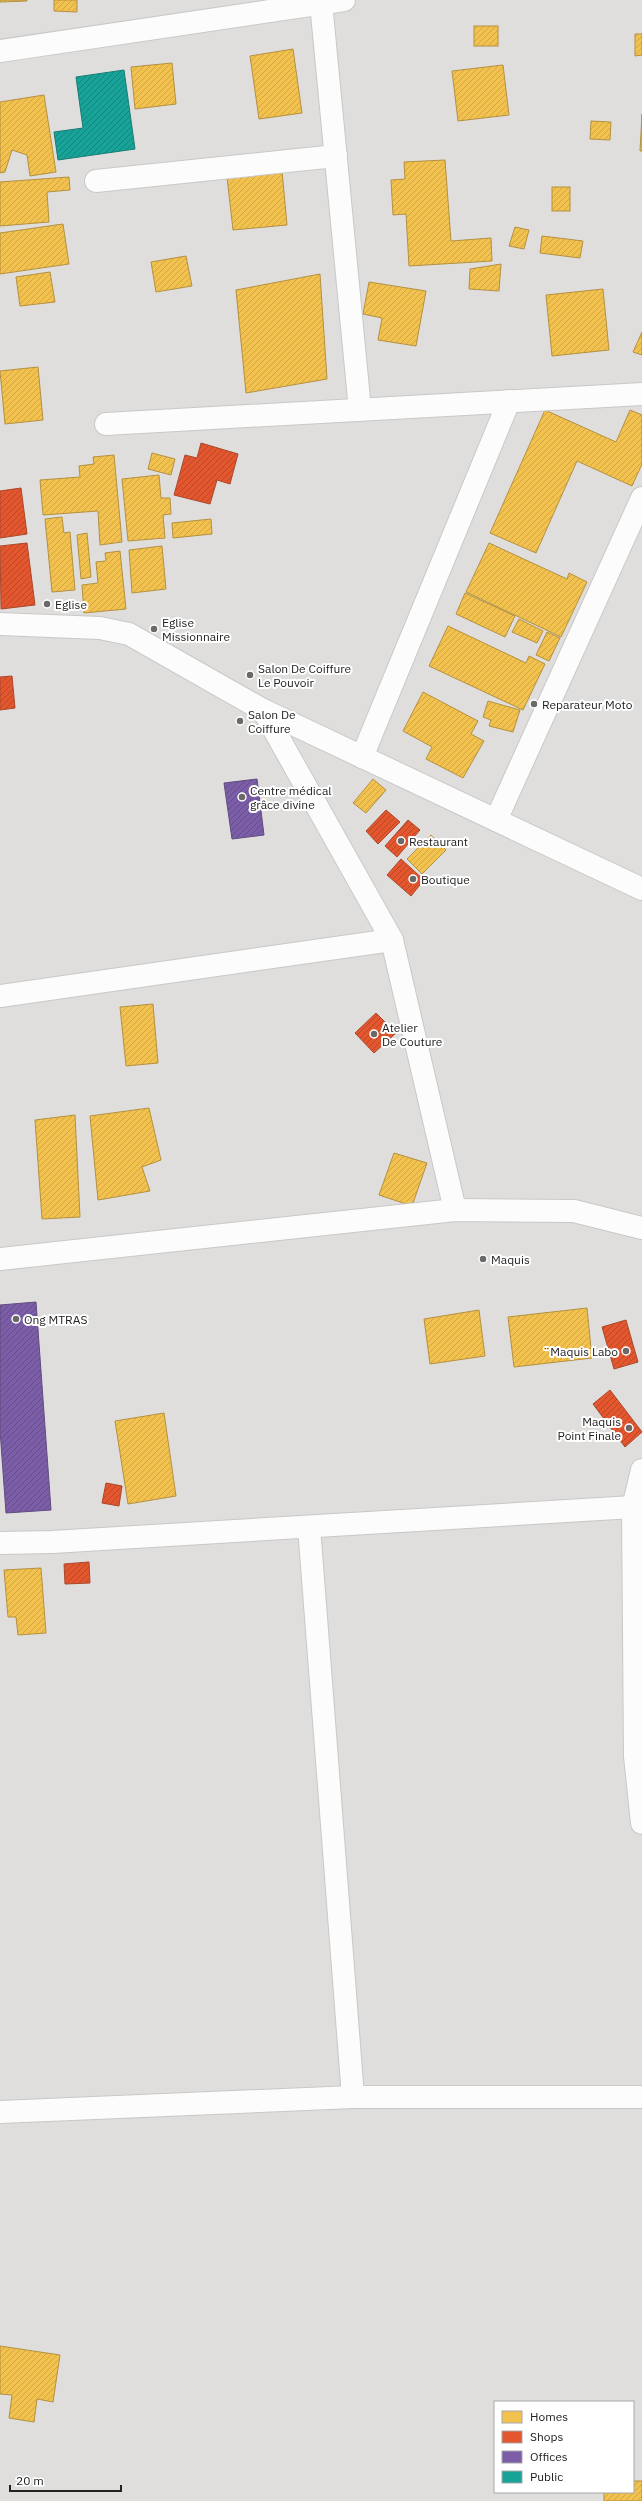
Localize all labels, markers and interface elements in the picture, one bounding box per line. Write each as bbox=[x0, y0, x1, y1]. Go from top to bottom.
place label: Eglise bbox=[55, 597, 87, 612]
marker: Eglise bbox=[42, 599, 52, 609]
place label: Eglise Missionnaire bbox=[162, 615, 230, 644]
marker: Eglise Missionnaire bbox=[149, 624, 159, 634]
place label: Salon De Coiffure Le Pouvoir bbox=[258, 661, 352, 690]
marker: Salon De Coiffure Le Pouvoir bbox=[245, 670, 255, 680]
place label: Reparateur Moto bbox=[542, 697, 633, 712]
marker: Reparateur Moto bbox=[529, 699, 539, 709]
place label: Salon De Coiffure bbox=[248, 707, 296, 736]
marker: Salon De Coiffure bbox=[235, 716, 245, 726]
place label: Centre médical grâce divine bbox=[250, 783, 332, 812]
marker: Centre médical grâce divine bbox=[237, 792, 247, 802]
place label: Restaurant bbox=[409, 834, 468, 849]
marker: Restaurant bbox=[396, 836, 406, 846]
place label: Boutique bbox=[421, 872, 470, 887]
marker: Boutique bbox=[408, 874, 418, 884]
place label: Atelier De Couture bbox=[382, 1020, 443, 1049]
marker: Atelier De Couture bbox=[369, 1029, 379, 1039]
place label: Maquis bbox=[491, 1252, 530, 1267]
marker: Maquis bbox=[478, 1254, 488, 1264]
place label: Ong MTRAS bbox=[24, 1312, 87, 1327]
marker: Ong MTRAS bbox=[11, 1314, 21, 1324]
place label: ¨Maquis Labo bbox=[543, 1344, 618, 1359]
marker: ¨Maquis Labo bbox=[621, 1346, 631, 1356]
place label: Maquis Point Finale bbox=[558, 1414, 621, 1443]
marker: Maquis Point Finale bbox=[624, 1423, 634, 1433]
legend bbox=[494, 2401, 634, 2493]
text: Homes bbox=[530, 2409, 568, 2424]
text: Shops bbox=[530, 2429, 563, 2444]
text: Offices bbox=[530, 2449, 568, 2464]
scale bar bbox=[10, 2467, 121, 2493]
text: Public bbox=[530, 2469, 563, 2484]
text: 20 m bbox=[16, 2473, 44, 2488]

